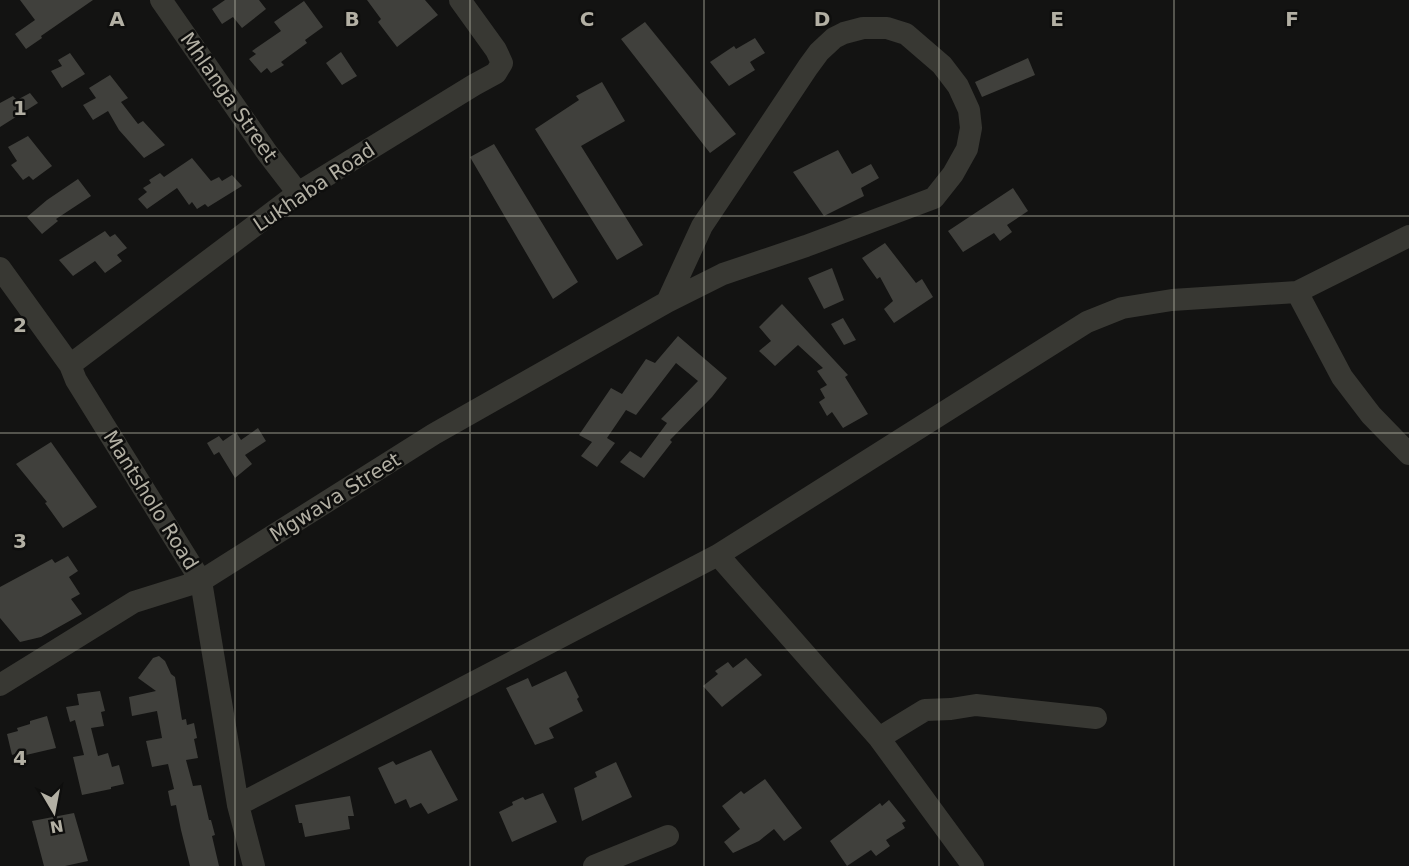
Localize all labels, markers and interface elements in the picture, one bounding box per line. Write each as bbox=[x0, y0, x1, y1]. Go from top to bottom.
text: A bbox=[109, 7, 125, 31]
text: B bbox=[344, 7, 360, 31]
text: C bbox=[580, 7, 594, 31]
text: D bbox=[814, 7, 830, 31]
text: E bbox=[1050, 7, 1064, 31]
text: F bbox=[1285, 7, 1299, 31]
street label: Mhlanga Street bbox=[175, 28, 283, 166]
text: 1 bbox=[13, 96, 27, 120]
street label: Lukhaba Road bbox=[249, 137, 379, 237]
text: 2 bbox=[13, 313, 27, 337]
street label: Mantsholo Road bbox=[99, 426, 203, 574]
street label: Mgwava Street bbox=[265, 447, 405, 547]
text: 3 bbox=[13, 529, 27, 553]
text: 4 bbox=[13, 746, 27, 770]
north arrow bbox=[24, 782, 84, 842]
text: N bbox=[48, 816, 65, 837]

